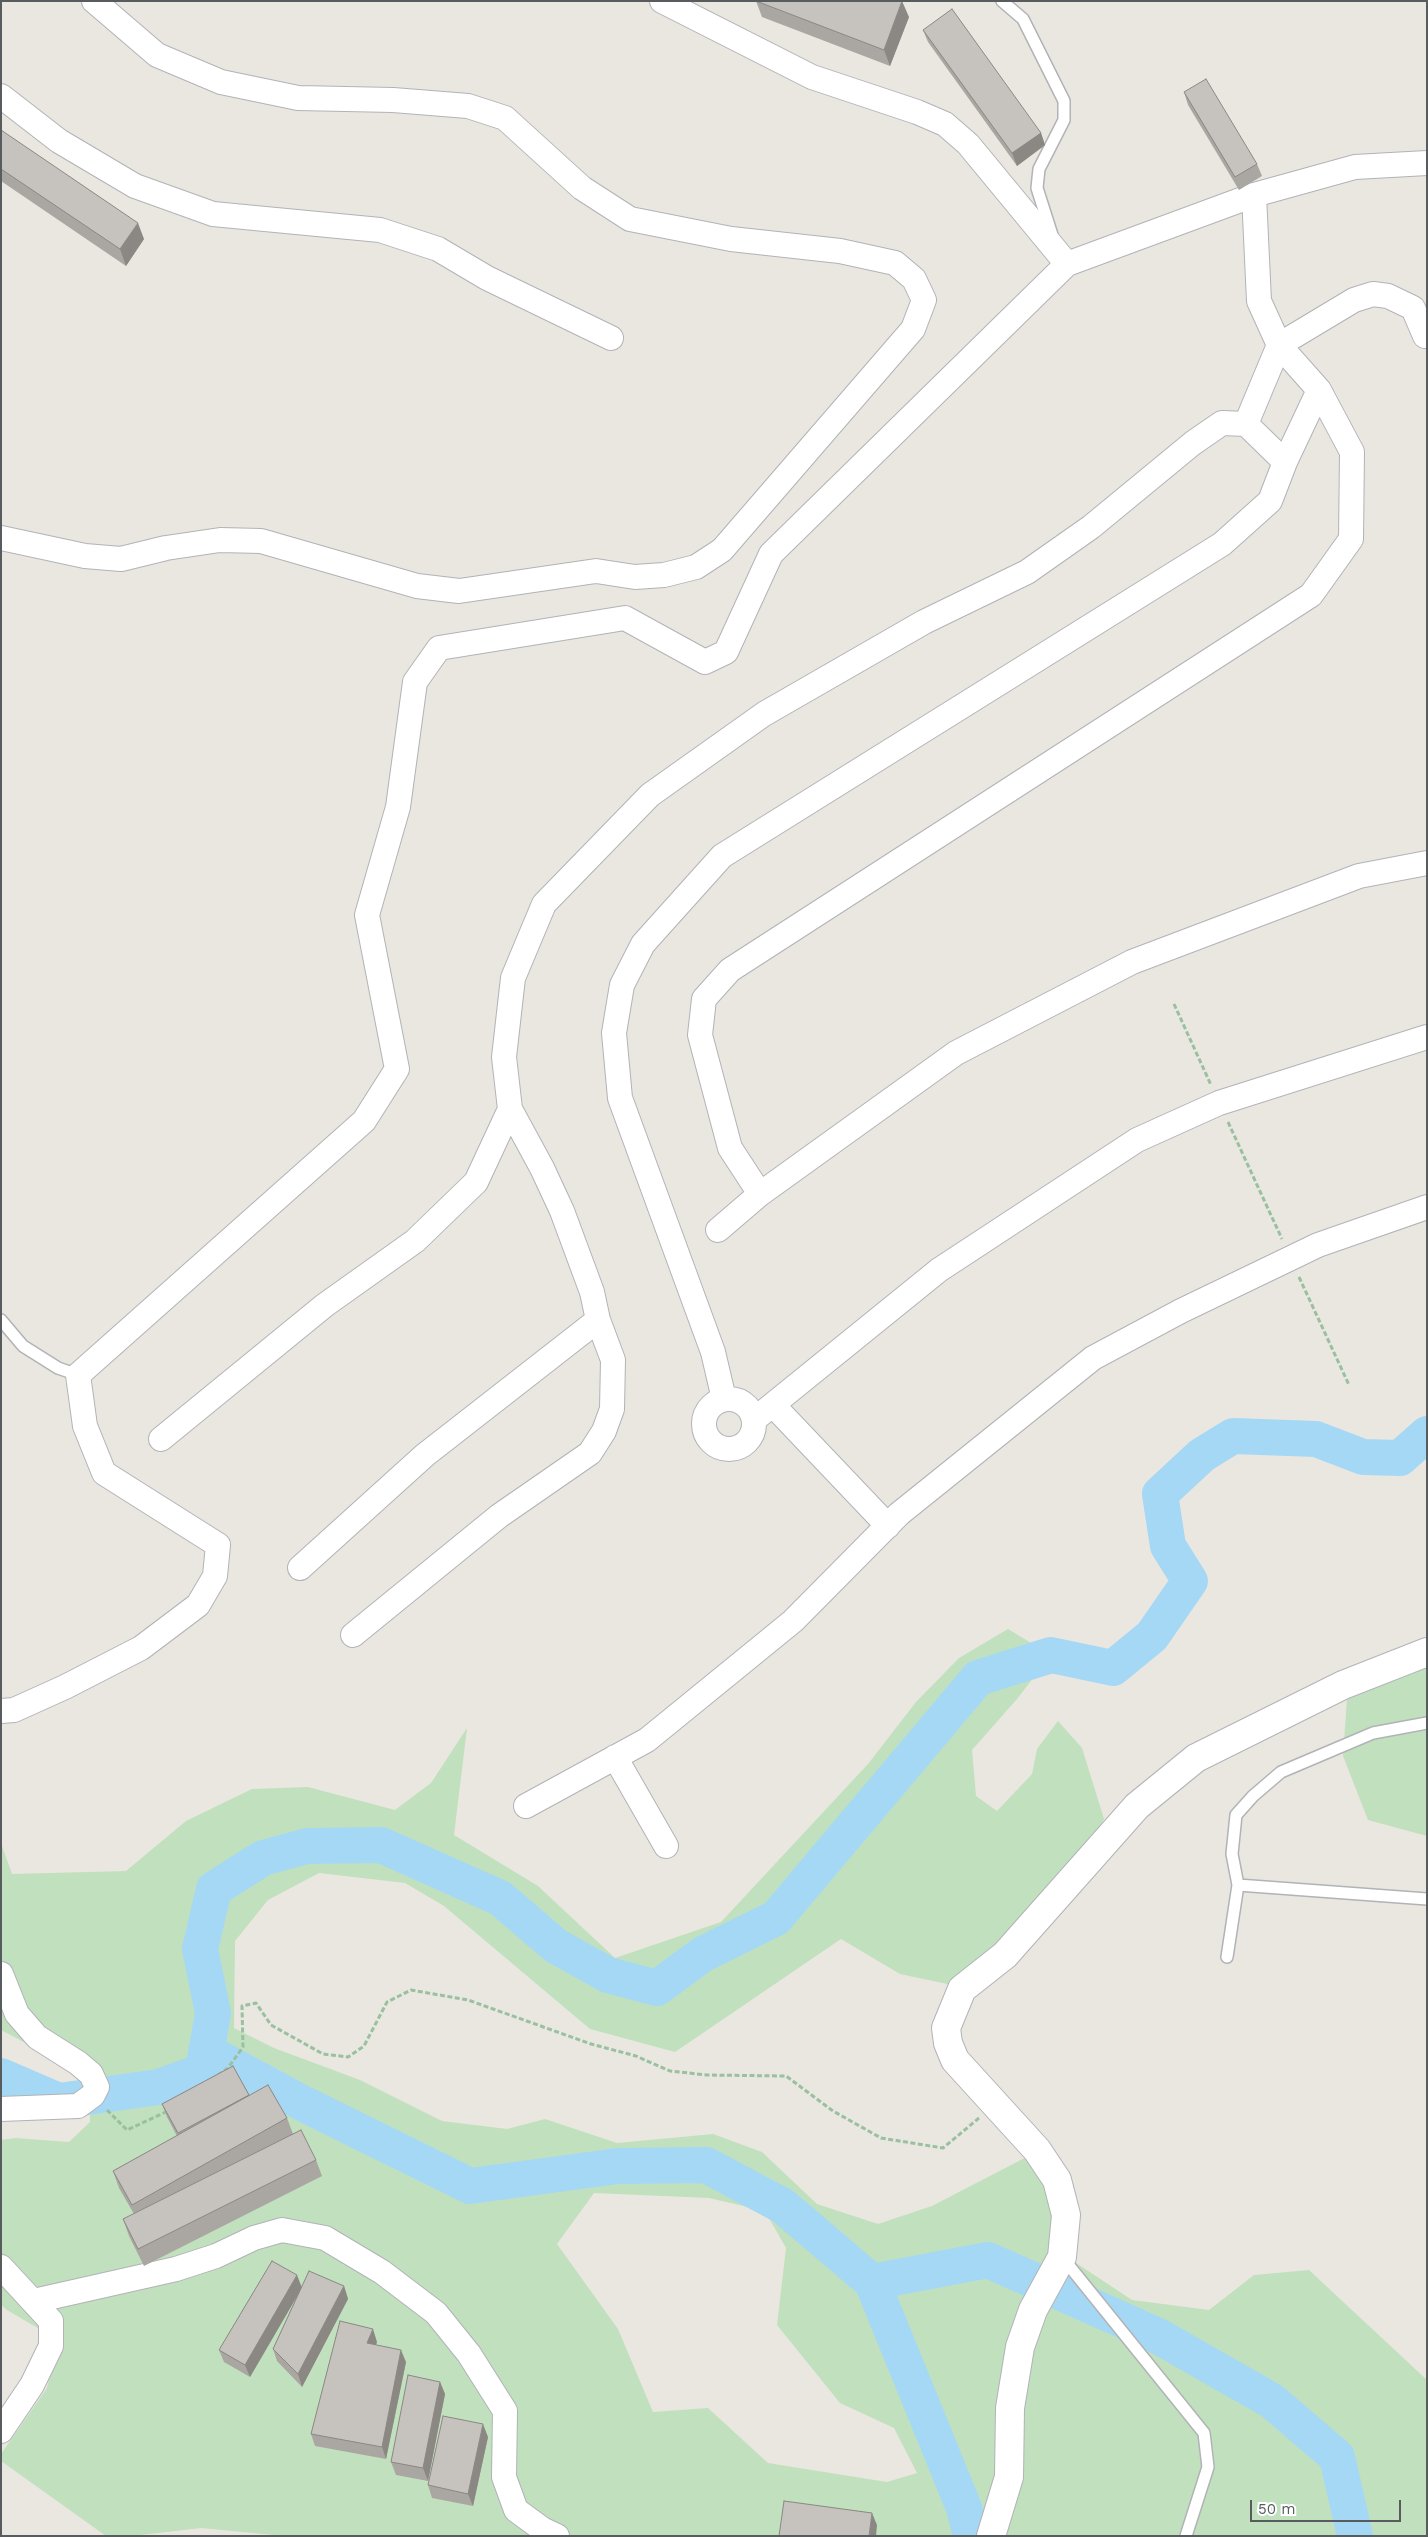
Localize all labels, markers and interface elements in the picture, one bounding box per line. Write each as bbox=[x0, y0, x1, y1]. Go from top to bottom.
scale bar bbox=[1253, 2490, 1404, 2522]
text: 50 m bbox=[1258, 2500, 1295, 2518]

